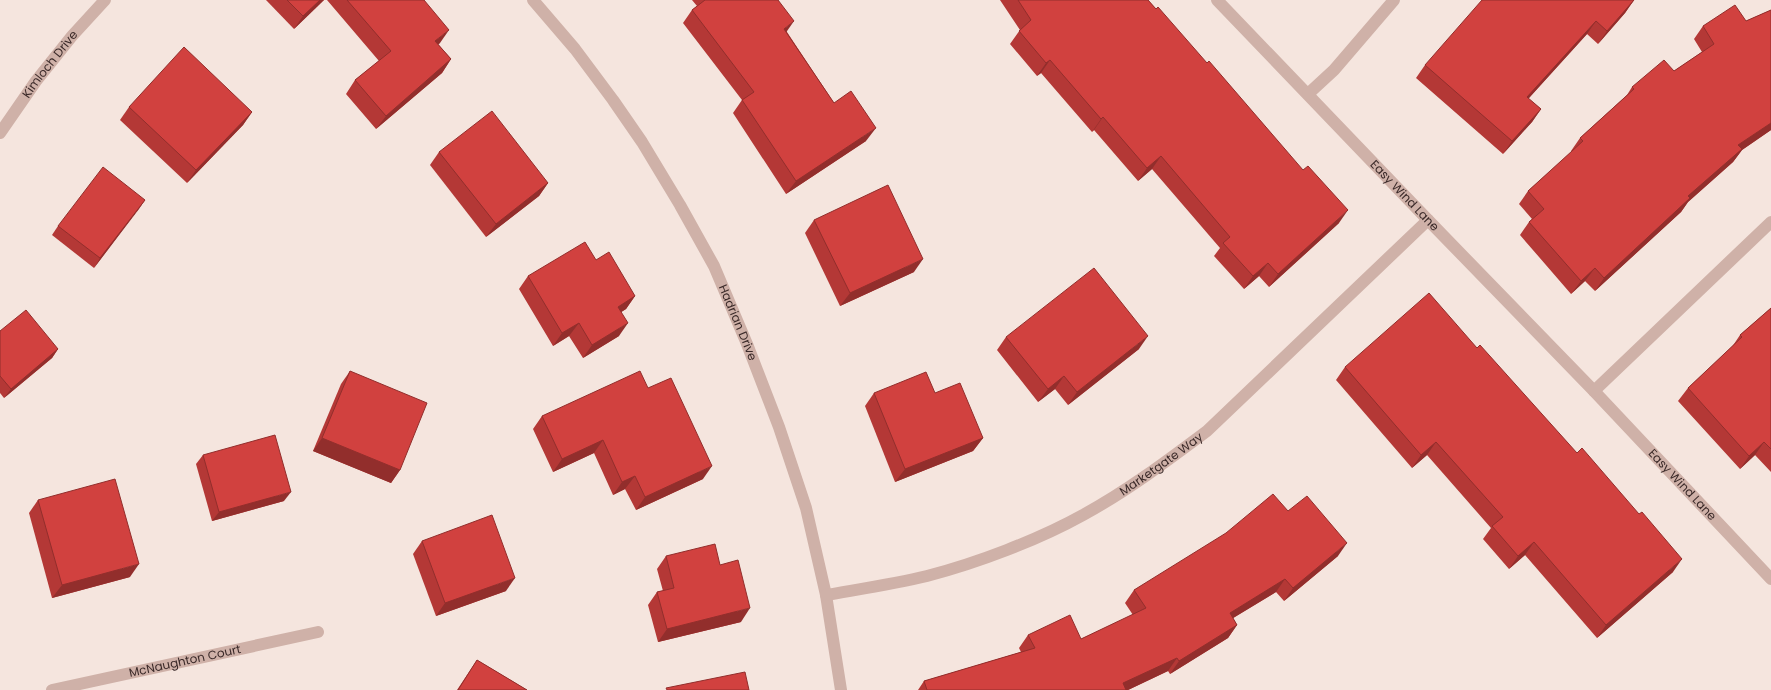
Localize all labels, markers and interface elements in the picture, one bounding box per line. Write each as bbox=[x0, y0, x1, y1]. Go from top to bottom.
street label: Kimloch Drive bbox=[18, 26, 81, 101]
street label: Easy Wind Lane bbox=[1367, 156, 1443, 235]
street label: Hadrian Drive bbox=[715, 282, 762, 363]
street label: Marketgate Way bbox=[1116, 428, 1206, 499]
street label: Easy Wind Lane bbox=[1645, 445, 1721, 524]
street label: McNaughton Court bbox=[127, 640, 242, 681]

